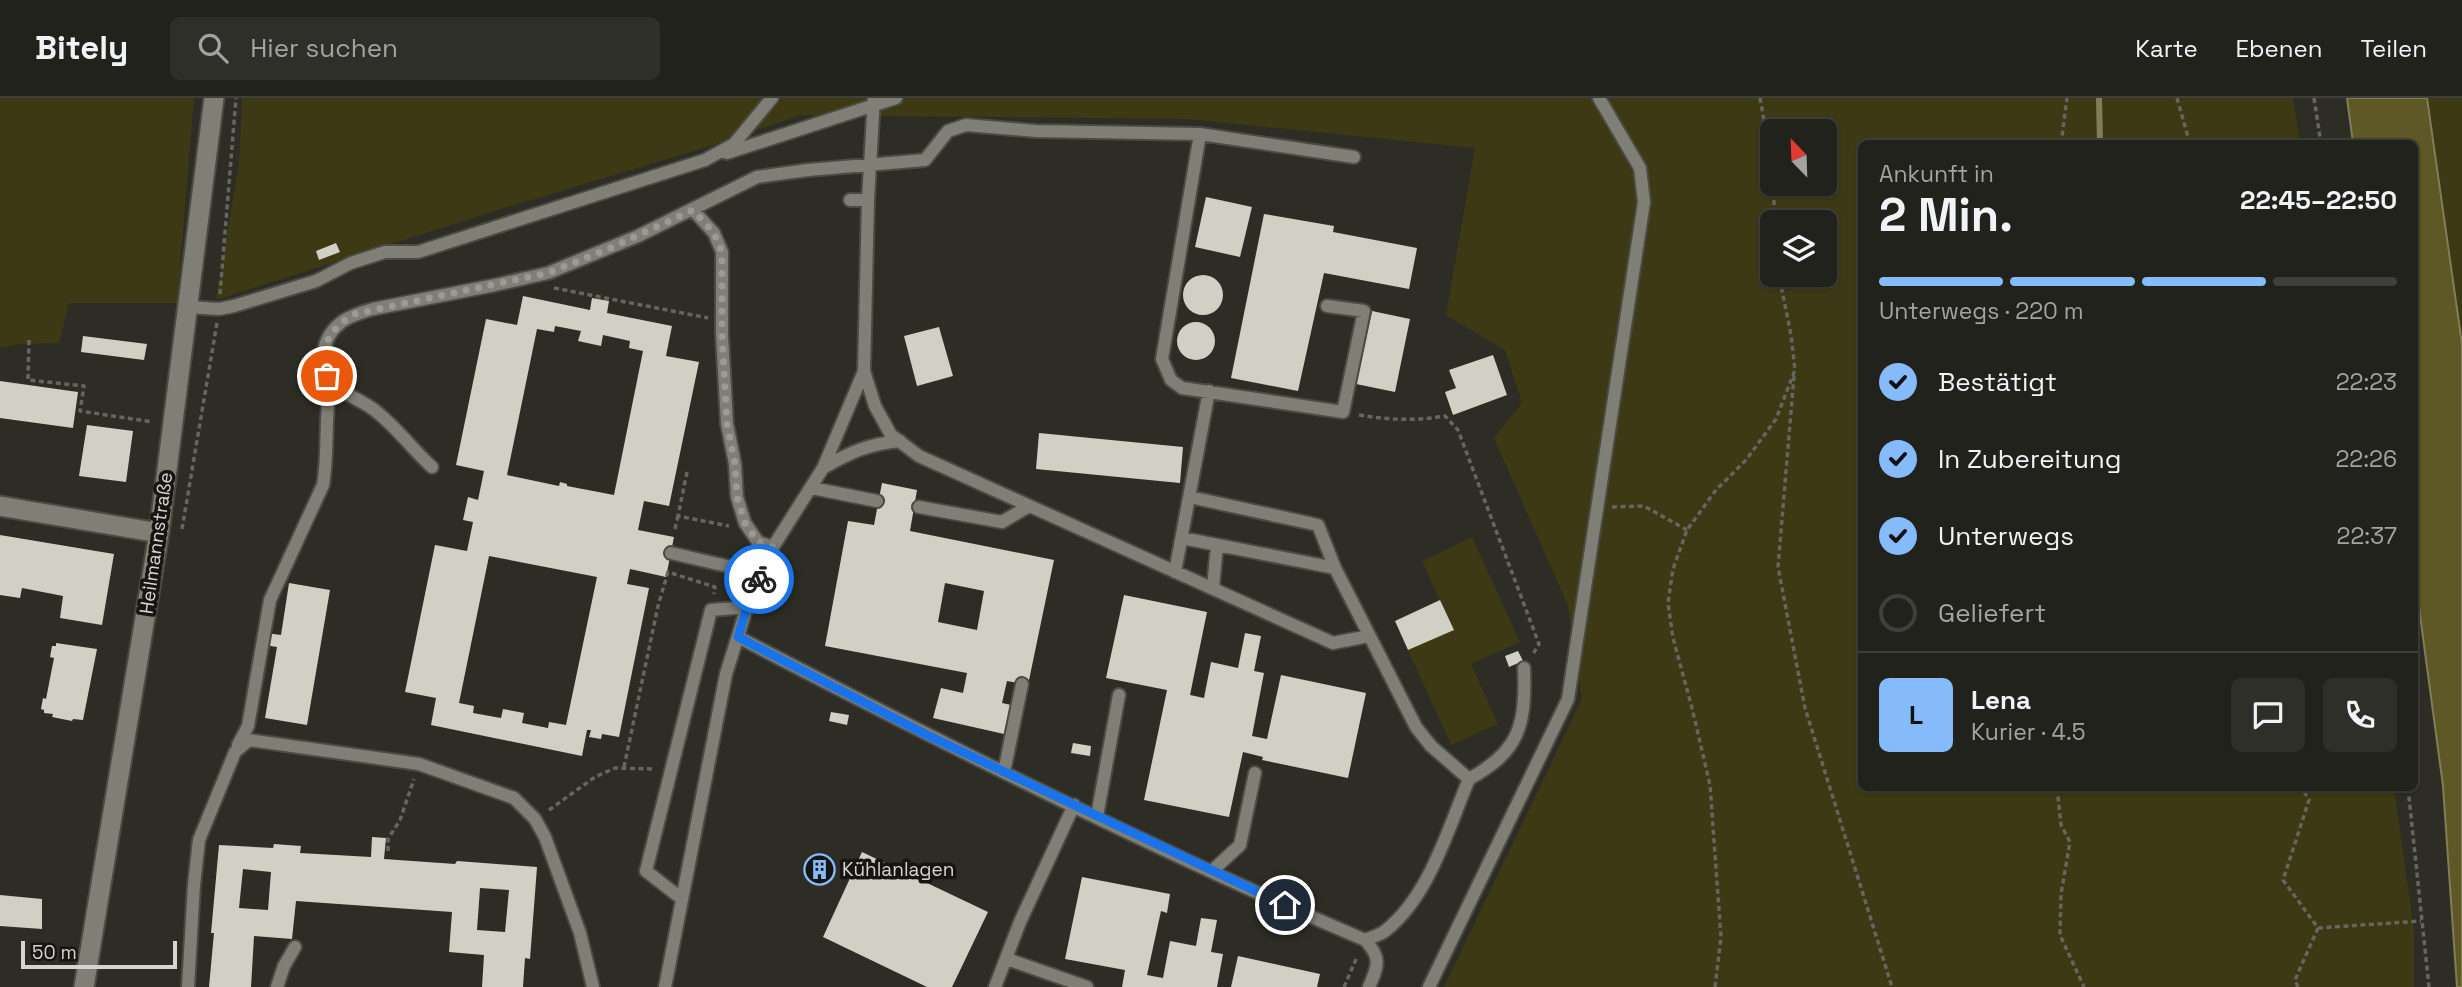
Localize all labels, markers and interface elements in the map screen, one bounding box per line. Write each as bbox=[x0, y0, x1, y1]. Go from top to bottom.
search box bbox=[170, 17, 660, 80]
text: Bitely bbox=[35, 27, 128, 69]
icon: search bbox=[194, 29, 232, 67]
text: Hier suchen bbox=[250, 31, 398, 65]
text: Karte bbox=[2135, 33, 2198, 64]
text: Ebenen bbox=[2236, 33, 2322, 64]
text: Teilen bbox=[2360, 33, 2427, 64]
north arrow bbox=[1760, 119, 1838, 196]
map controls bbox=[1760, 119, 1837, 287]
text: Ankunft in bbox=[1879, 159, 1994, 189]
text: 22:45–22:50 bbox=[2240, 183, 2397, 217]
text: 2 Min. bbox=[1879, 186, 2013, 244]
button: layers bbox=[1760, 210, 1837, 287]
text: Unterwegs · 220 m bbox=[1879, 296, 2084, 326]
pin bbox=[297, 346, 357, 406]
icon: bag bbox=[308, 357, 346, 395]
icon: check bbox=[1879, 363, 1917, 401]
text: Bestätigt bbox=[1938, 365, 2057, 399]
text: 22:23 bbox=[2336, 367, 2397, 397]
icon: check bbox=[1879, 440, 1917, 478]
text: In Zubereitung bbox=[1938, 442, 2122, 476]
text: 22:26 bbox=[2335, 444, 2397, 474]
street label: Heilmannstraße bbox=[134, 470, 178, 616]
icon: check bbox=[1879, 517, 1917, 555]
text: Unterwegs bbox=[1938, 519, 2074, 553]
text: 22:37 bbox=[2337, 521, 2397, 551]
courier bbox=[724, 544, 794, 614]
icon: bike bbox=[740, 560, 778, 598]
text: Geliefert bbox=[1938, 596, 2046, 630]
button: chat bbox=[2231, 678, 2305, 752]
button: phone bbox=[2323, 678, 2397, 752]
text: Lena bbox=[1971, 683, 2031, 717]
text: L bbox=[1909, 698, 1923, 732]
text: Kurier · 4.5 bbox=[1971, 717, 2086, 747]
building icon: Kühlanlagen bbox=[802, 852, 836, 886]
place label: Kühlanlagen bbox=[842, 857, 954, 882]
pin bbox=[1255, 875, 1315, 935]
icon: home bbox=[1266, 886, 1304, 924]
scale bar bbox=[21, 938, 177, 970]
text: 50 m bbox=[32, 940, 77, 965]

